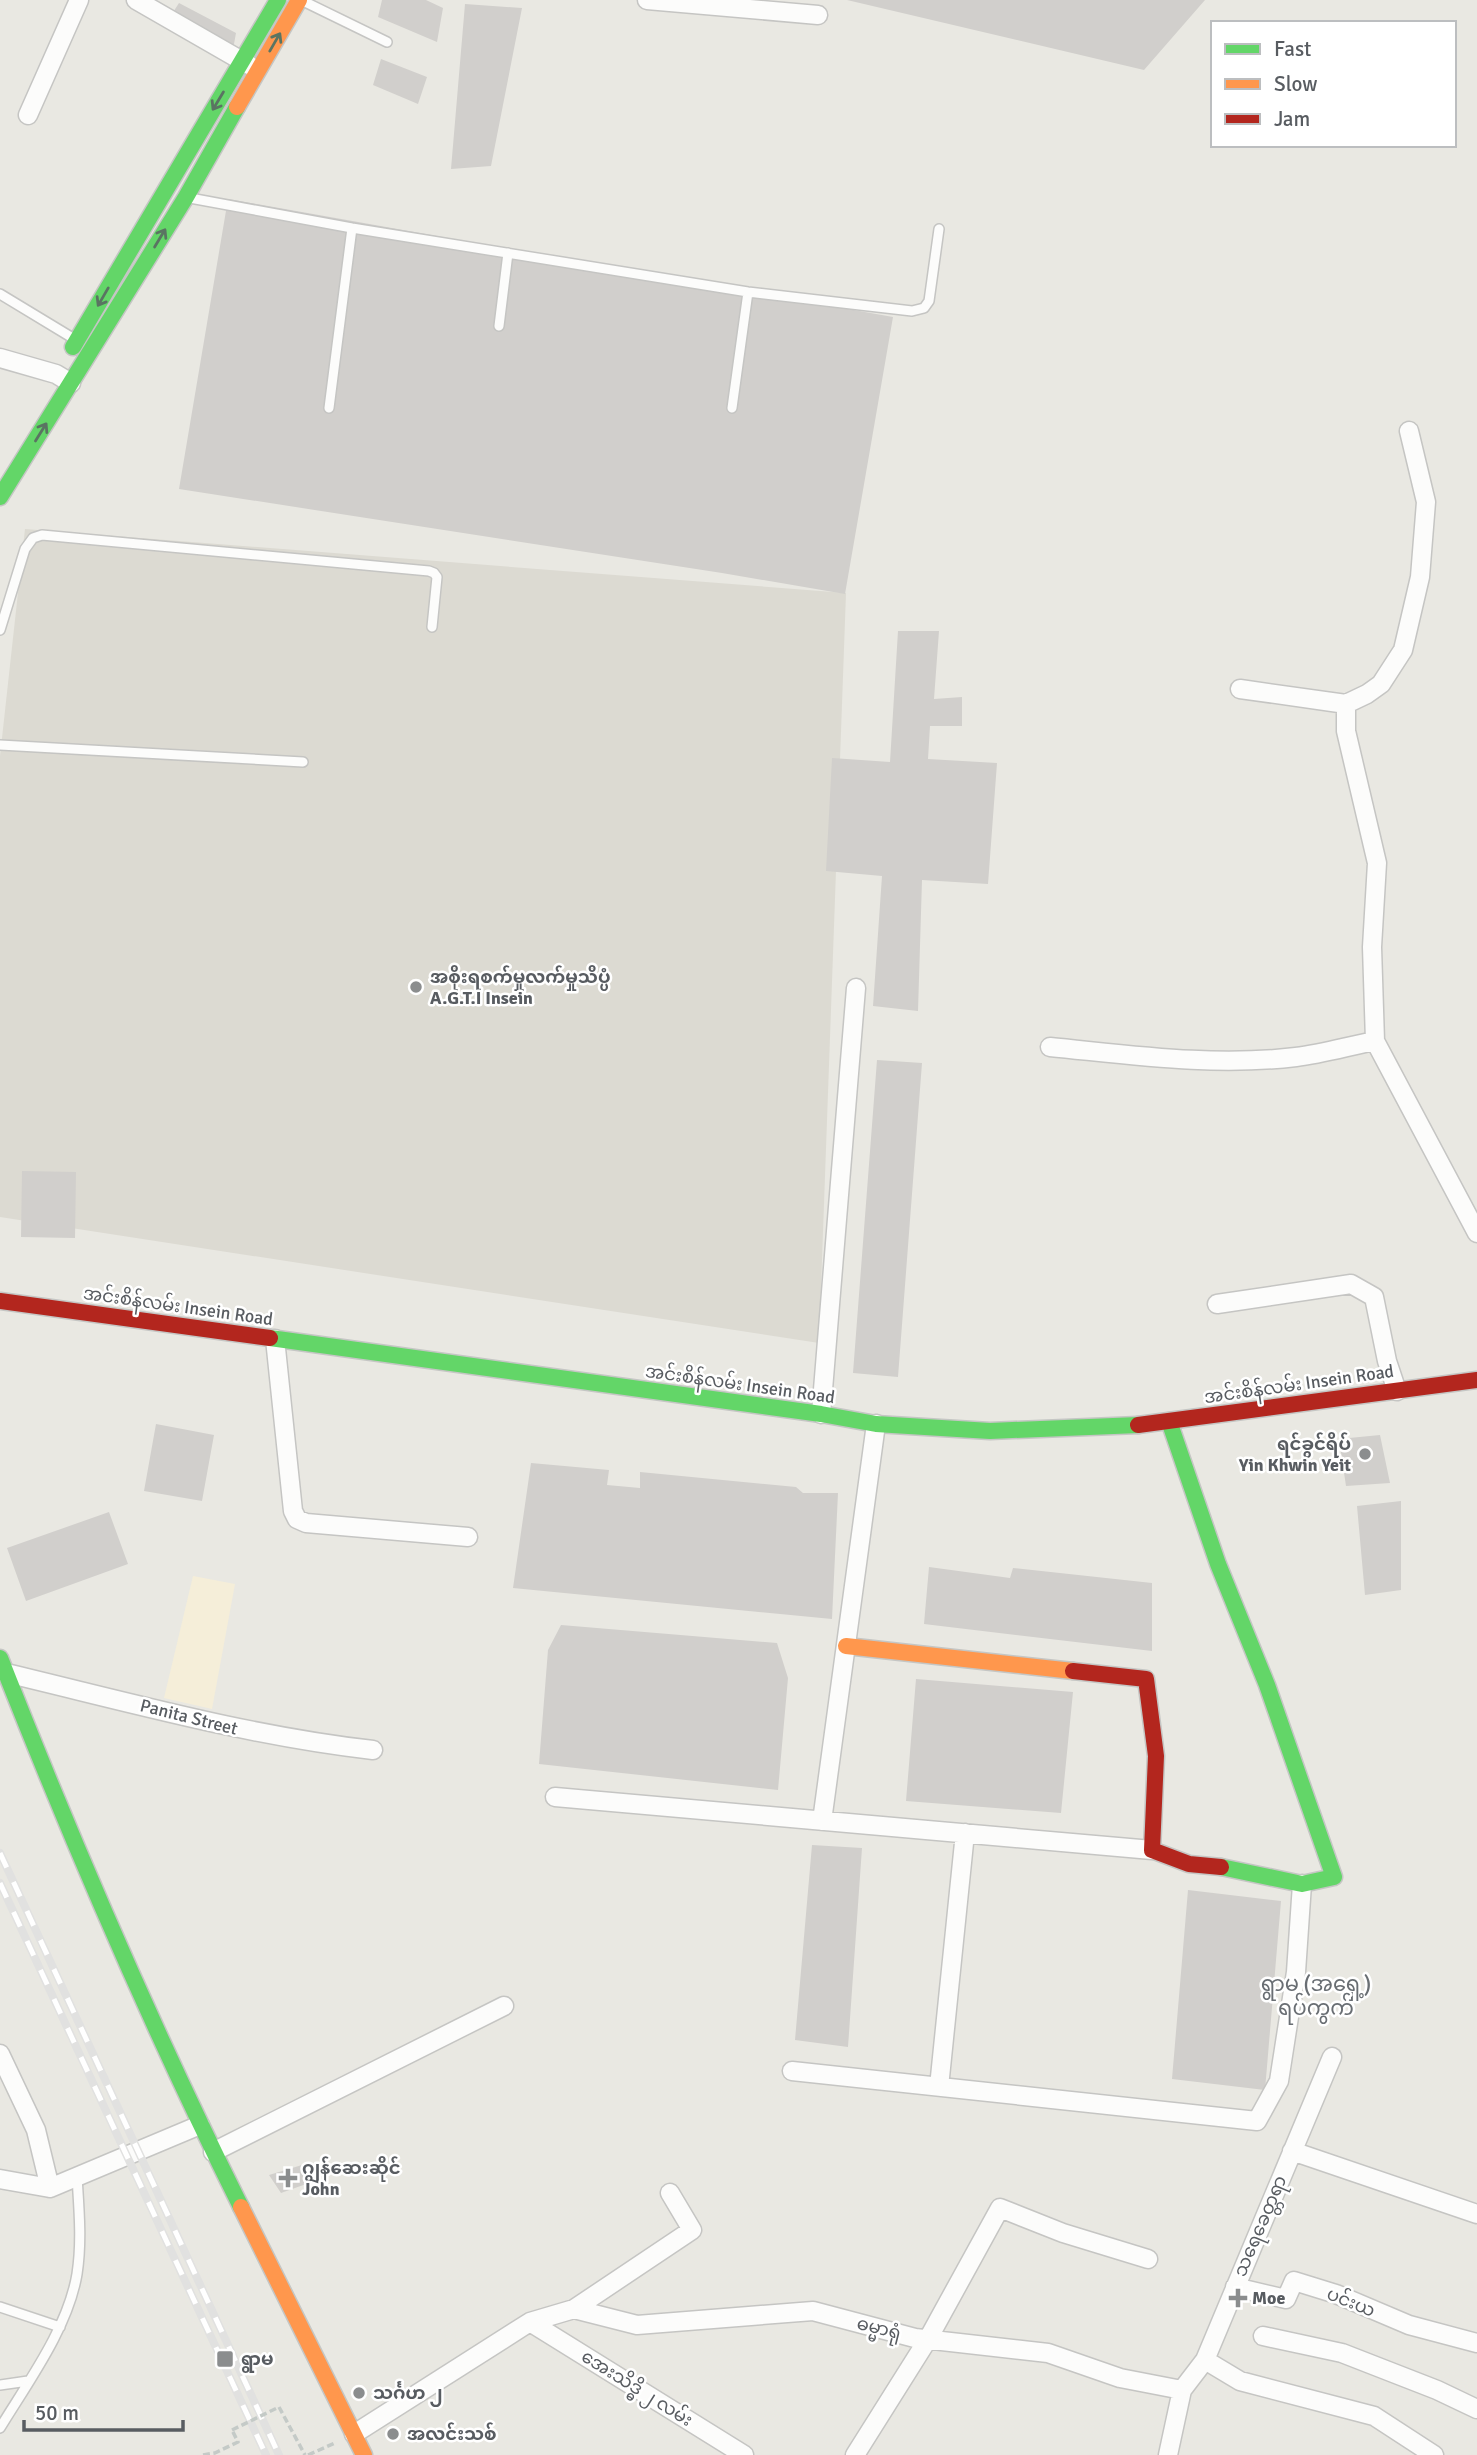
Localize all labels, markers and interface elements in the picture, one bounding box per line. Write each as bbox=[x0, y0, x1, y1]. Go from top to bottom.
legend bbox=[1211, 21, 1456, 147]
one-way arrow bbox=[268, 32, 282, 52]
text: Fast bbox=[1274, 36, 1311, 62]
text: Slow bbox=[1274, 71, 1318, 97]
one-way arrow bbox=[211, 90, 225, 110]
text: Jam bbox=[1274, 106, 1310, 132]
one-way arrow bbox=[154, 229, 168, 249]
one-way arrow bbox=[95, 286, 109, 306]
one-way arrow bbox=[34, 422, 48, 442]
place label: အစိုးရစက်မှုလက်မှုသိပ္ပံ A.G.T.I Insein bbox=[430, 965, 611, 1009]
marker: အစိုးရစက်မှုလက်မှုသိပ္ပံ A.G.T.I Insein bbox=[408, 979, 424, 995]
street label: အင်းစိန်လမ်း Insein Road bbox=[81, 1279, 275, 1334]
street label: အင်းစိန်လမ်း Insein Road bbox=[643, 1357, 837, 1412]
street label: အင်းစိန်လမ်း Insein Road bbox=[1202, 1357, 1396, 1412]
place label: ရင်ခွင်ရိပ် Yin Khwin Yeit bbox=[1238, 1432, 1351, 1476]
marker: ရင်ခွင်ရိပ် Yin Khwin Yeit bbox=[1357, 1446, 1373, 1462]
street label: Panita Street bbox=[138, 1694, 240, 1740]
district label: ရွာမ (အရှေ့) ရပ်ကွက် bbox=[1261, 1971, 1371, 2025]
place label: ဂျွန်ဆေးဆိုင် John bbox=[302, 2156, 401, 2200]
marker: ဂျွန်ဆေးဆိုင် John bbox=[280, 2170, 296, 2186]
street label: သရေခေတ္တရာ bbox=[1229, 2172, 1295, 2282]
street label: ပင်းယ bbox=[1324, 2281, 1379, 2322]
place label: Moe bbox=[1252, 2287, 1285, 2309]
marker: Moe bbox=[1230, 2290, 1246, 2306]
street label: ဓမ္မာရုံ bbox=[854, 2312, 903, 2348]
street label: အေးသိဒ္ဓိ ၂ လမ်း bbox=[575, 2342, 698, 2435]
place label: ရွာမ bbox=[241, 2348, 273, 2373]
marker: ရွာမ bbox=[215, 2349, 235, 2369]
place label: သင်္ဂဟ ၂ bbox=[373, 2381, 442, 2407]
marker: သင်္ဂဟ ၂ bbox=[351, 2385, 367, 2401]
scale bar bbox=[24, 2388, 184, 2432]
text: 50 m bbox=[35, 2400, 79, 2426]
place label: အလင်းသစ် bbox=[407, 2422, 497, 2445]
marker: အလင်းသစ် bbox=[385, 2426, 401, 2442]

